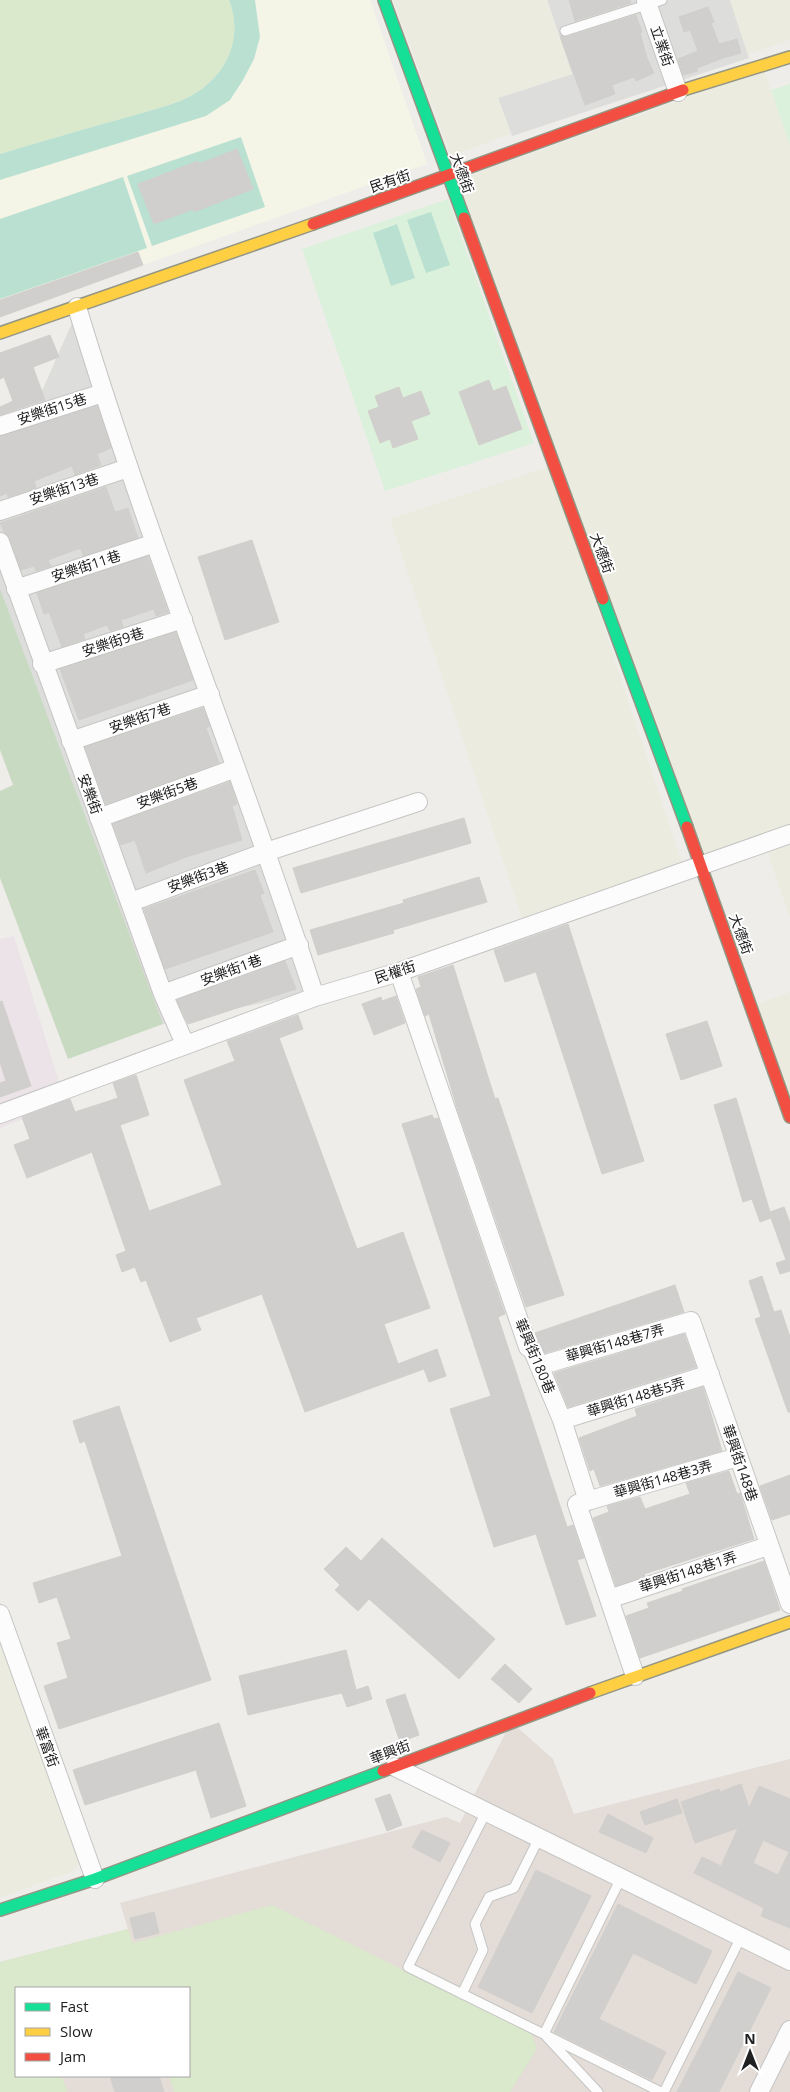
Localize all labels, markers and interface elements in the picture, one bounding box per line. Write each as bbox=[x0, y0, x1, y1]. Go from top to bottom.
street label: 立業街 bbox=[647, 23, 678, 69]
street label: 大德街 bbox=[446, 150, 479, 196]
street label: 民有街 bbox=[367, 165, 413, 196]
street label: 安樂街15巷 bbox=[15, 388, 89, 429]
street label: 安樂街13巷 bbox=[27, 468, 101, 509]
street label: 大德街 bbox=[586, 530, 619, 576]
street label: 安樂街11巷 bbox=[49, 545, 123, 586]
street label: 安樂街9巷 bbox=[79, 623, 146, 660]
street label: 安樂街7巷 bbox=[106, 698, 173, 737]
street label: 安樂街 bbox=[74, 771, 107, 817]
street label: 安樂街5巷 bbox=[134, 773, 200, 812]
street label: 安樂街3巷 bbox=[165, 857, 231, 896]
street label: 大德街 bbox=[725, 911, 758, 957]
street label: 安樂街1巷 bbox=[198, 950, 264, 989]
street label: 民權街 bbox=[372, 956, 418, 987]
street label: 華興街180巷 bbox=[511, 1315, 560, 1396]
street label: 華興街148巷7弄 bbox=[563, 1319, 667, 1366]
street label: 華興街148巷5弄 bbox=[584, 1373, 687, 1421]
street label: 華興街148巷 bbox=[718, 1422, 762, 1504]
street label: 華興街148巷3弄 bbox=[611, 1455, 715, 1502]
street label: 華興街148巷1弄 bbox=[636, 1547, 739, 1596]
street label: 華富街 bbox=[31, 1724, 64, 1770]
street label: 華興街 bbox=[367, 1735, 413, 1768]
legend bbox=[15, 1987, 190, 2077]
text: Fast bbox=[60, 1996, 89, 2016]
text: Slow bbox=[60, 2021, 93, 2041]
north arrow bbox=[725, 2027, 775, 2077]
text: N bbox=[744, 2029, 756, 2048]
text: Jam bbox=[58, 2046, 86, 2066]

